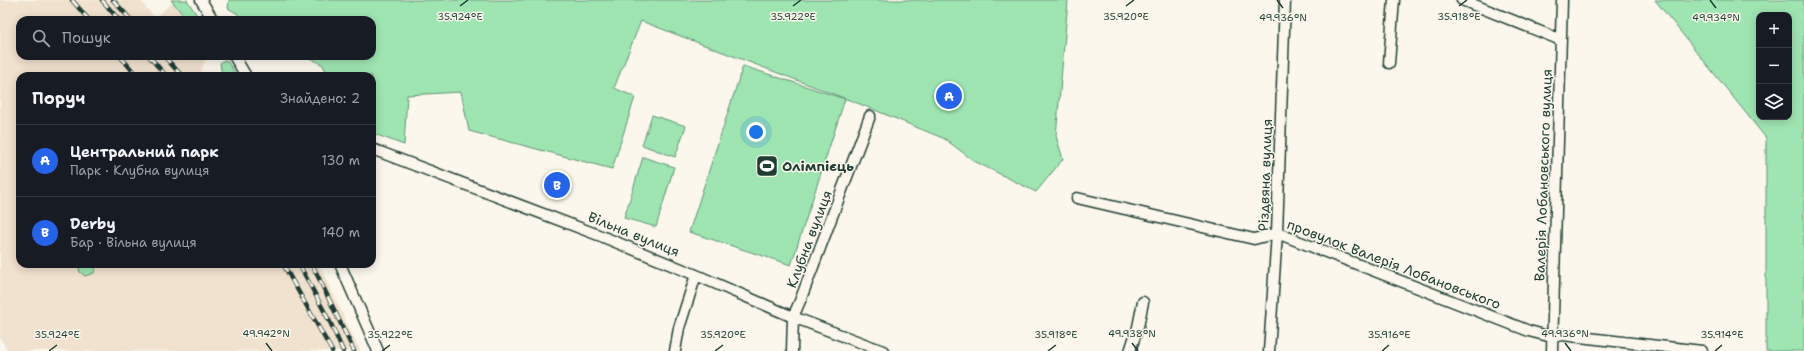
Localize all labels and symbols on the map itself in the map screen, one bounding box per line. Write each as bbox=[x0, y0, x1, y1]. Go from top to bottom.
text: 35.924°E bbox=[437, 10, 483, 23]
text: 35.922°E bbox=[770, 10, 816, 23]
text: 35.920°E bbox=[1103, 10, 1149, 23]
text: 35.918°E bbox=[1437, 10, 1481, 23]
text: 49.936°N bbox=[1259, 11, 1307, 24]
text: 49.934°N bbox=[1692, 11, 1740, 24]
street label: Валерія Лобановського вулиця bbox=[1530, 68, 1556, 282]
pin: A bbox=[936, 81, 962, 111]
street label: Різдвяна вулиця bbox=[1254, 118, 1276, 232]
your location bbox=[746, 122, 766, 142]
sports icon: Олімпієць bbox=[754, 153, 780, 179]
place label: Олімпієць bbox=[782, 157, 854, 175]
pin: B bbox=[544, 170, 570, 200]
street label: Клубна вулиця bbox=[782, 188, 836, 290]
street label: Вільна вулиця bbox=[586, 207, 682, 261]
street label: провулок Валерія Лобановського bbox=[1285, 215, 1503, 313]
text: 49.942°N bbox=[242, 327, 290, 340]
text: 49.938°N bbox=[1108, 327, 1156, 340]
text: 49.936°N bbox=[1541, 327, 1589, 340]
text: 35.924°E bbox=[34, 328, 80, 341]
text: 35.922°E bbox=[367, 328, 413, 341]
text: 35.920°E bbox=[700, 328, 746, 341]
text: 35.918°E bbox=[1034, 328, 1078, 341]
text: 35.916°E bbox=[1367, 328, 1411, 341]
text: 35.914°E bbox=[1701, 328, 1744, 341]

